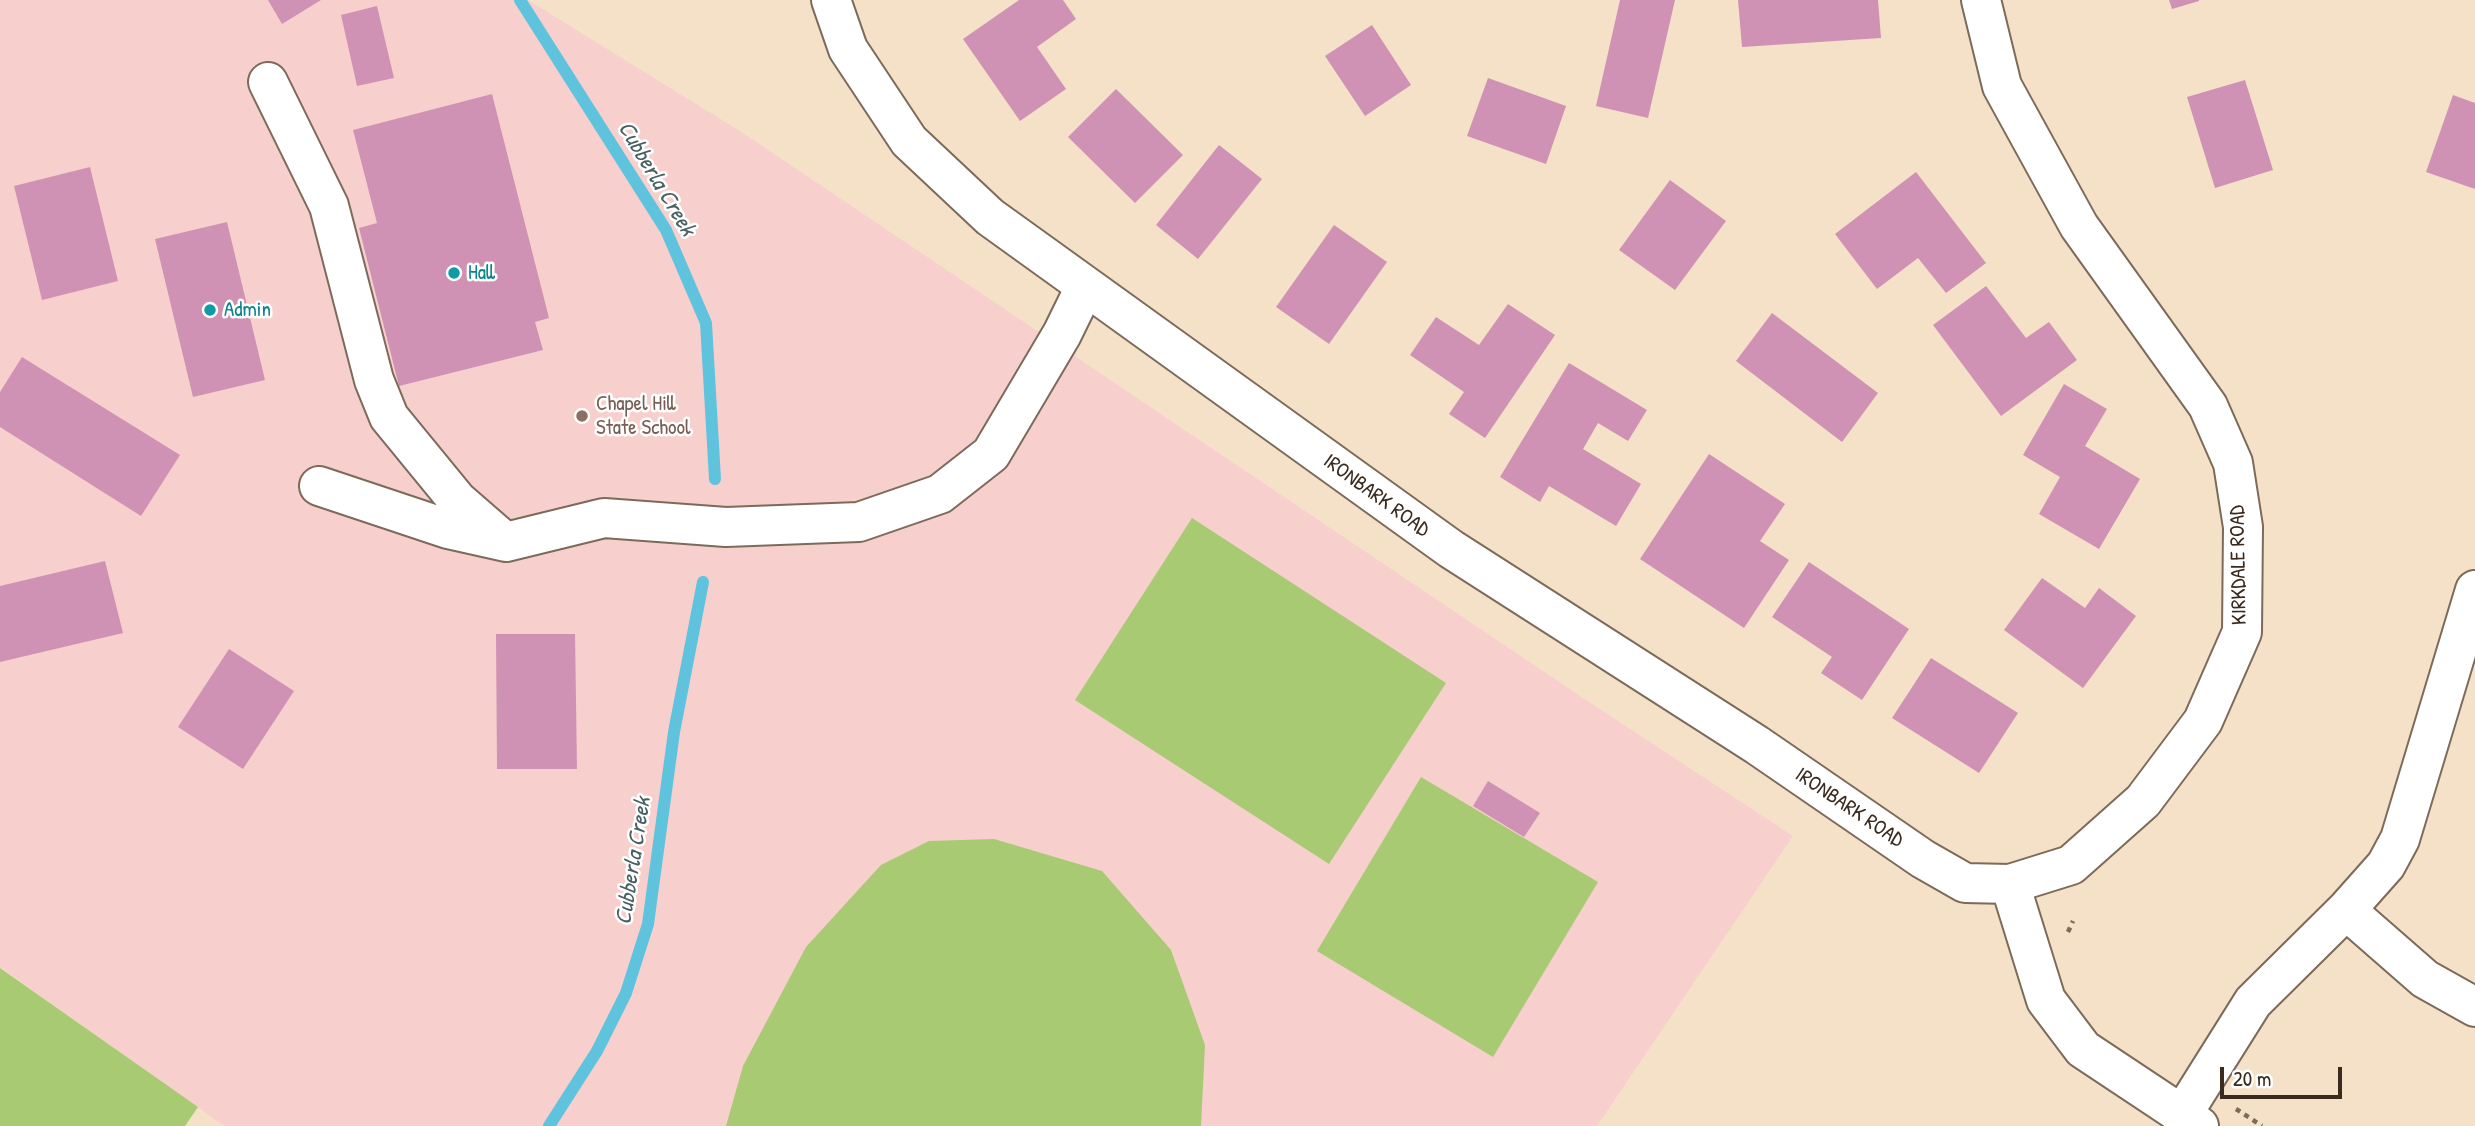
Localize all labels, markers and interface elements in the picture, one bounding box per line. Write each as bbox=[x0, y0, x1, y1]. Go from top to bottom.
water label: Cubberla Creek bbox=[611, 117, 701, 241]
place label: Hall bbox=[468, 260, 495, 286]
marker: Hall bbox=[446, 265, 462, 281]
place label: Admin bbox=[224, 297, 271, 323]
marker: Admin bbox=[202, 302, 218, 318]
place label: Chapel Hill State School bbox=[596, 391, 691, 441]
marker: Chapel Hill State School bbox=[574, 408, 590, 424]
street label: IRONBARK ROAD bbox=[1318, 449, 1434, 543]
street label: KIRKDALE ROAD bbox=[2225, 505, 2253, 625]
street label: IRONBARK ROAD bbox=[1790, 763, 1908, 853]
water label: Cubberla Creek bbox=[610, 795, 658, 927]
scale bar bbox=[2223, 1052, 2346, 1096]
text: 20 m bbox=[2233, 1064, 2271, 1093]

